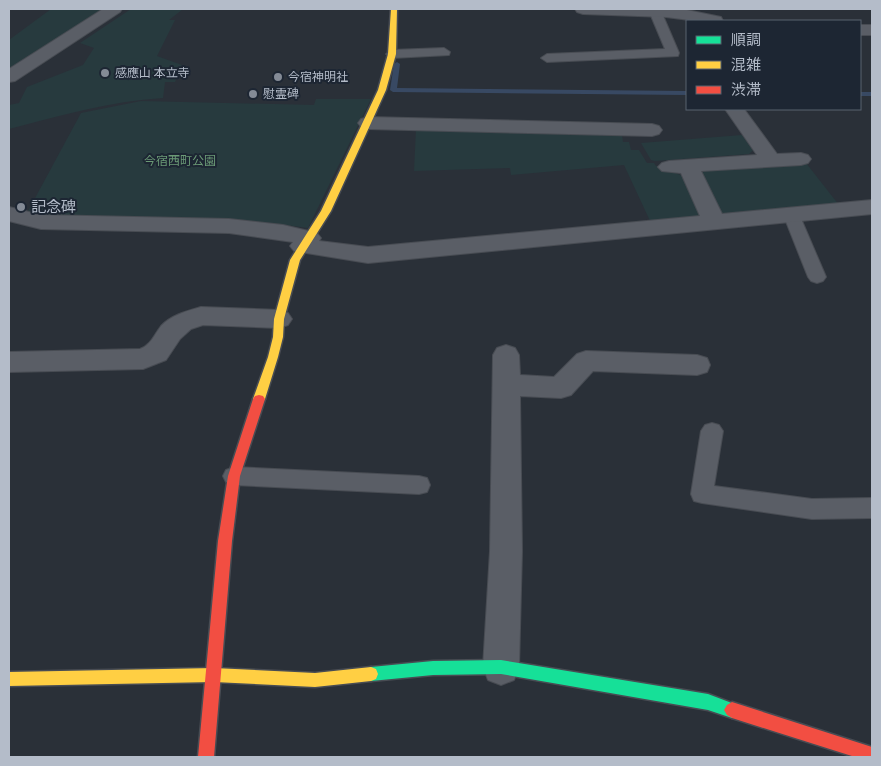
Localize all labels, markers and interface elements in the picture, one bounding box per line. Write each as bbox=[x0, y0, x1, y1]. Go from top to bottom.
legend bbox=[686, 20, 861, 110]
text: 順調 bbox=[731, 32, 761, 51]
text: 混雑 bbox=[731, 57, 761, 76]
place label: 感應山 本立寺 bbox=[115, 66, 190, 82]
marker: 感應山 本立寺 bbox=[99, 67, 111, 79]
place label: 今宿神明社 bbox=[288, 70, 348, 86]
marker: 今宿神明社 bbox=[272, 71, 284, 83]
text: 渋滞 bbox=[731, 82, 761, 101]
place label: 慰霊碑 bbox=[263, 87, 299, 103]
marker: 慰霊碑 bbox=[247, 88, 259, 100]
park label: 今宿西町公園 bbox=[144, 154, 216, 170]
place label: 記念碑 bbox=[31, 199, 76, 218]
marker: 記念碑 bbox=[15, 201, 27, 213]

